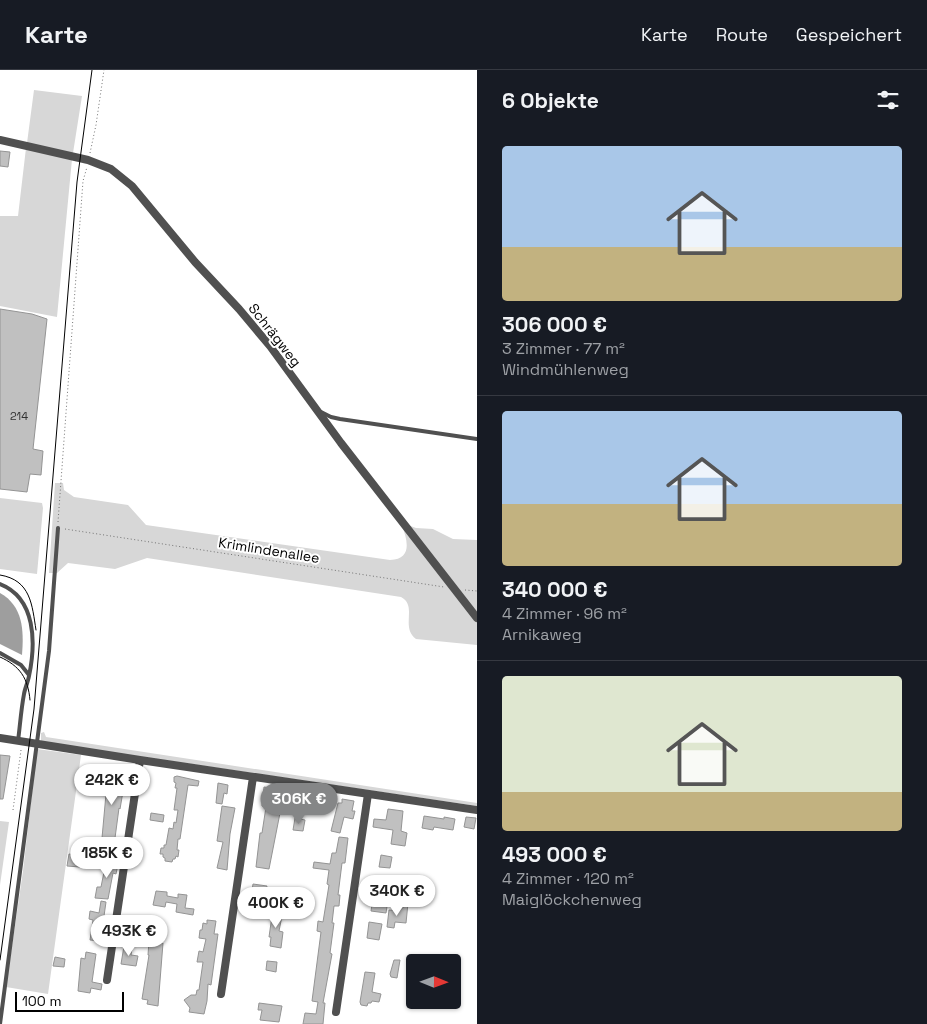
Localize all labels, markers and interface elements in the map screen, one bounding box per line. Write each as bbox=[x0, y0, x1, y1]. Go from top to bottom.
text: Karte bbox=[25, 19, 88, 50]
text: Karte bbox=[641, 23, 688, 46]
text: Route bbox=[716, 23, 768, 46]
text: Gespeichert bbox=[796, 23, 902, 46]
icon: filters bbox=[874, 86, 902, 114]
text: 6 Objekte bbox=[502, 87, 599, 114]
icon: home bbox=[657, 178, 747, 268]
street label: Schrägweg bbox=[245, 300, 305, 370]
text: 306 000 € bbox=[502, 311, 607, 338]
text: 3 Zimmer · 77 m² bbox=[502, 338, 625, 359]
text: Windmühlenweg bbox=[502, 359, 629, 380]
house number: 214 bbox=[10, 409, 28, 423]
icon: home bbox=[657, 444, 747, 534]
street label: Krimlindenallee bbox=[217, 533, 321, 567]
text: 340 000 € bbox=[502, 576, 607, 603]
text: 4 Zimmer · 96 m² bbox=[502, 603, 627, 624]
text: Arnikaweg bbox=[502, 624, 582, 645]
icon: home bbox=[657, 709, 747, 799]
pin: 242K € bbox=[71, 764, 153, 806]
text: 242K € bbox=[85, 769, 139, 790]
pin: 306K € bbox=[258, 782, 340, 825]
text: 306K € bbox=[272, 788, 326, 809]
pin: 185K € bbox=[66, 836, 148, 879]
text: 493 000 € bbox=[502, 841, 607, 868]
text: 185K € bbox=[81, 842, 133, 863]
text: 4 Zimmer · 120 m² bbox=[502, 868, 634, 889]
pin: 340K € bbox=[356, 874, 438, 917]
text: 340K € bbox=[369, 880, 425, 901]
pin: 400K € bbox=[235, 886, 317, 929]
text: Maiglöckchenweg bbox=[502, 889, 642, 910]
text: 400K € bbox=[248, 892, 304, 913]
pin: 493K € bbox=[88, 914, 170, 957]
text: 493K € bbox=[102, 920, 156, 941]
north arrow bbox=[406, 954, 461, 1009]
map controls bbox=[406, 954, 461, 1009]
scale bar bbox=[15, 989, 124, 1012]
text: 100 m bbox=[22, 992, 61, 1010]

